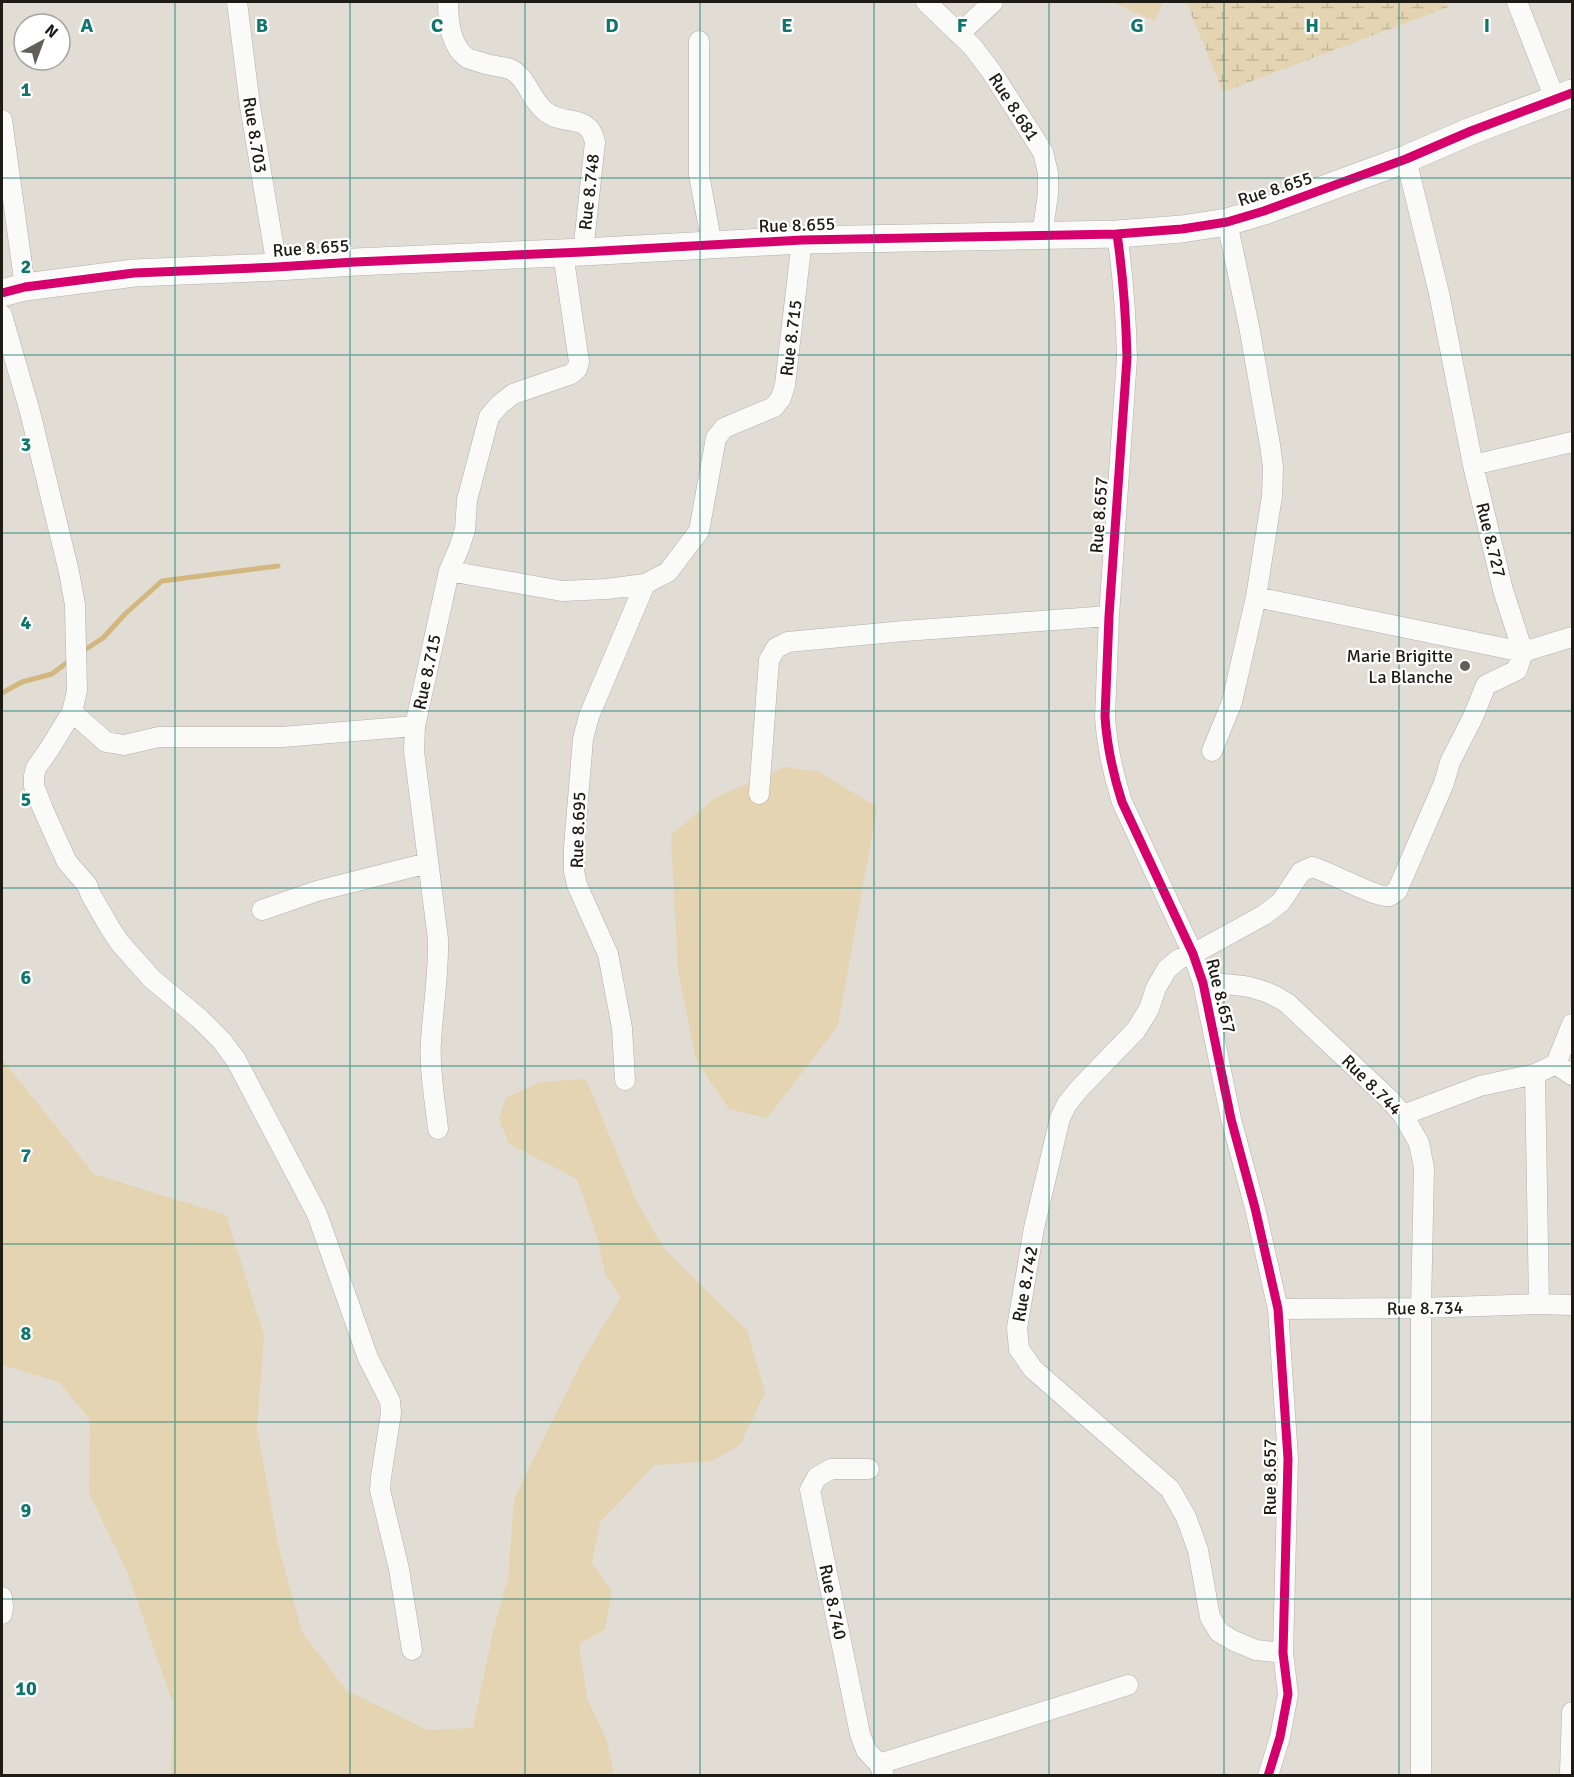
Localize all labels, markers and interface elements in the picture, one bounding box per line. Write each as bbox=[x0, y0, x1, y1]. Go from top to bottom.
north arrow bbox=[12, 12, 72, 72]
text: A bbox=[81, 13, 94, 38]
text: B bbox=[256, 13, 268, 38]
text: C bbox=[431, 13, 443, 38]
text: D bbox=[605, 13, 619, 38]
text: E bbox=[781, 13, 793, 38]
text: F bbox=[957, 13, 968, 38]
text: G bbox=[1130, 13, 1144, 38]
text: H bbox=[1305, 13, 1319, 38]
text: I bbox=[1484, 13, 1490, 38]
text: N bbox=[40, 20, 62, 43]
street label: Rue 8.681 bbox=[984, 69, 1044, 145]
text: 1 bbox=[21, 77, 32, 102]
street label: Rue 8.703 bbox=[238, 95, 272, 175]
street label: Rue 8.748 bbox=[574, 153, 604, 231]
street label: Rue 8.655 bbox=[1235, 167, 1315, 211]
street label: Rue 8.655 bbox=[758, 213, 836, 237]
street label: Rue 8.655 bbox=[272, 234, 350, 262]
text: 2 bbox=[21, 254, 31, 279]
street label: Rue 8.715 bbox=[775, 299, 807, 377]
text: 3 bbox=[21, 432, 31, 457]
street label: Rue 8.657 bbox=[1085, 476, 1113, 554]
street label: Rue 8.727 bbox=[1471, 500, 1511, 580]
text: 4 bbox=[21, 610, 32, 635]
street label: Rue 8.715 bbox=[408, 632, 446, 712]
place label: Marie Brigitte La Blanche bbox=[1346, 645, 1453, 688]
marker: Marie Brigitte La Blanche bbox=[1458, 659, 1472, 673]
text: 5 bbox=[21, 787, 31, 812]
street label: Rue 8.695 bbox=[566, 791, 590, 869]
street label: Rue 8.657 bbox=[1201, 956, 1241, 1036]
text: 6 bbox=[21, 965, 32, 990]
street label: Rue 8.744 bbox=[1337, 1050, 1407, 1120]
text: 7 bbox=[21, 1143, 32, 1168]
street label: Rue 8.742 bbox=[1007, 1244, 1043, 1324]
street label: Rue 8.734 bbox=[1386, 1296, 1464, 1320]
text: 8 bbox=[21, 1321, 32, 1346]
street label: Rue 8.657 bbox=[1259, 1439, 1281, 1515]
text: 9 bbox=[21, 1498, 32, 1523]
street label: Rue 8.740 bbox=[814, 1562, 852, 1642]
text: 10 bbox=[15, 1676, 37, 1701]

